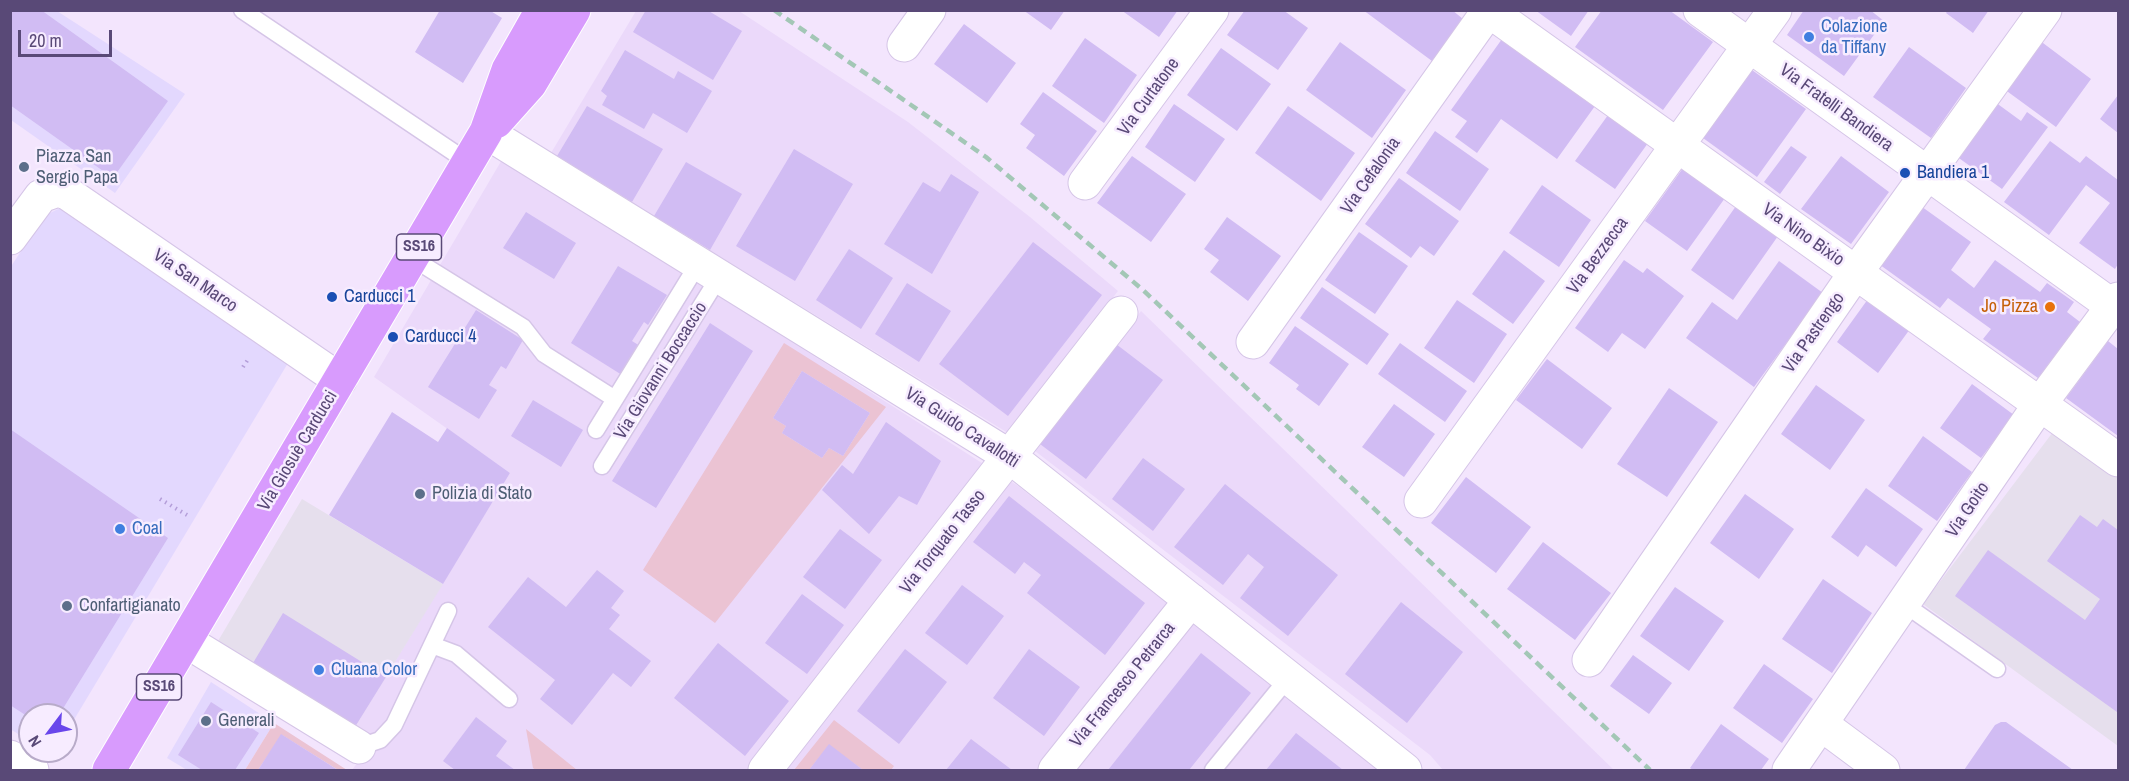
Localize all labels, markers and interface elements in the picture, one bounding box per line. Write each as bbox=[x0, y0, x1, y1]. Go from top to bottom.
place label: Colazione da Tiffany bbox=[1821, 16, 1887, 58]
scale bar bbox=[21, 18, 116, 56]
text: 20 m bbox=[29, 28, 62, 53]
marker: Colazione da Tiffany bbox=[1802, 30, 1816, 44]
street label: Via Curtatone bbox=[1114, 54, 1184, 140]
street label: Via Fratelli Bandiera bbox=[1775, 60, 1897, 156]
street label: Via Cefalonia bbox=[1337, 133, 1405, 219]
place label: Piazza San Sergio Papa bbox=[36, 146, 118, 188]
marker: Piazza San Sergio Papa bbox=[17, 160, 31, 174]
place label: Bandiera 1 bbox=[1917, 162, 1989, 184]
marker: Bandiera 1 bbox=[1898, 166, 1912, 180]
street label: Via Nino Bixio bbox=[1758, 199, 1848, 271]
street label: Via Bezzecca bbox=[1563, 213, 1633, 299]
road number: SS16 bbox=[396, 234, 442, 260]
street label: Via San Marco bbox=[149, 245, 241, 317]
place label: Carducci 1 bbox=[344, 286, 415, 308]
street label: Via Pastrengo bbox=[1778, 289, 1850, 377]
marker: Carducci 1 bbox=[325, 290, 339, 304]
place label: Jo Pizza bbox=[1981, 296, 2038, 318]
street label: Via Giovanni Boccaccio bbox=[610, 298, 712, 444]
marker: Jo Pizza bbox=[2043, 300, 2057, 314]
place label: Carducci 4 bbox=[405, 326, 476, 348]
marker: Carducci 4 bbox=[386, 330, 400, 344]
street label: Via Guido Cavallotti bbox=[901, 383, 1023, 473]
street label: Via Giosuè Carducci bbox=[254, 387, 342, 515]
street label: Via Goito bbox=[1942, 478, 1994, 542]
place label: Polizia di Stato bbox=[432, 483, 532, 505]
street label: Via Torquato Tasso bbox=[896, 486, 990, 598]
marker: Polizia di Stato bbox=[413, 487, 427, 501]
place label: Coal bbox=[132, 518, 162, 540]
marker: Coal bbox=[113, 522, 127, 536]
place label: Confartigianato bbox=[79, 595, 181, 617]
marker: Confartigianato bbox=[60, 599, 74, 613]
street label: Via Francesco Petrarca bbox=[1066, 618, 1180, 752]
place label: Cluana Color bbox=[331, 659, 417, 681]
marker: Cluana Color bbox=[312, 663, 326, 677]
road number: SS16 bbox=[136, 674, 182, 700]
north arrow bbox=[18, 703, 78, 763]
place label: Generali bbox=[218, 710, 275, 732]
marker: Generali bbox=[199, 714, 213, 728]
text: N bbox=[23, 732, 46, 751]

